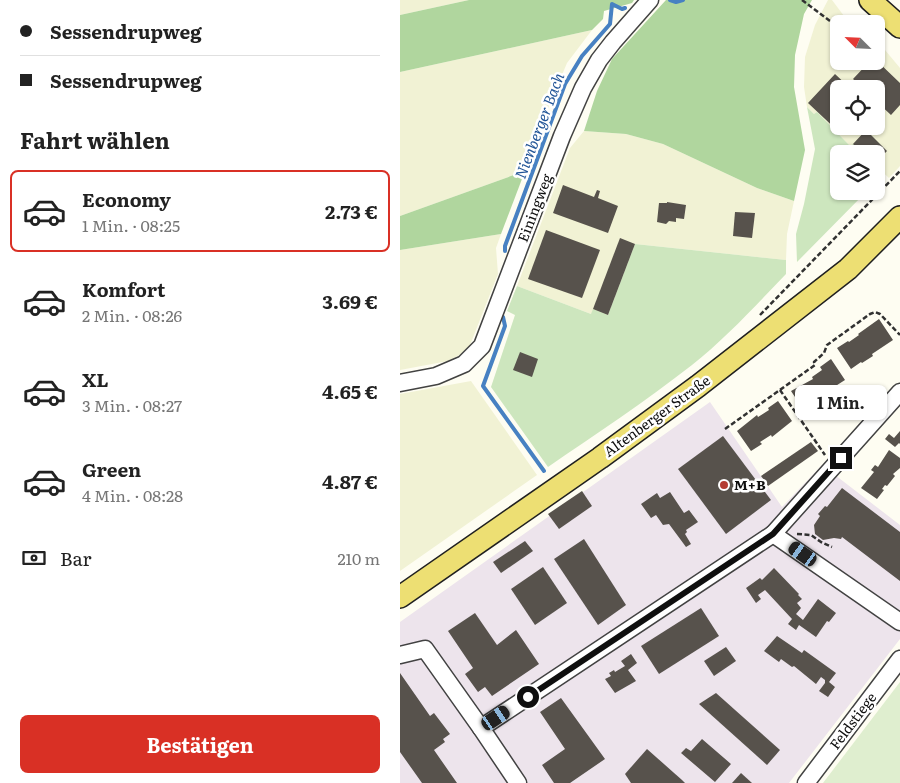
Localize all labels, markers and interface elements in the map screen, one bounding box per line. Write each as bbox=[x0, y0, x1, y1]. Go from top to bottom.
north arrow bbox=[830, 15, 885, 70]
map controls bbox=[830, 15, 885, 200]
text: Sessendrupweg bbox=[50, 17, 202, 45]
text: Sessendrupweg bbox=[50, 66, 202, 94]
water label: Nienberger Bach bbox=[508, 69, 569, 182]
button: locate bbox=[830, 80, 885, 135]
text: Fahrt wählen bbox=[20, 123, 170, 156]
button: layers bbox=[830, 145, 885, 200]
street label: Einingweg bbox=[512, 171, 556, 245]
text: Economy bbox=[82, 185, 171, 213]
icon: car bbox=[22, 189, 67, 234]
text: 2.73 € bbox=[325, 197, 378, 225]
text: 1 Min. · 08:25 bbox=[82, 213, 180, 237]
text: Komfort bbox=[82, 275, 165, 303]
icon: car bbox=[22, 279, 67, 324]
text: 3.69 € bbox=[322, 287, 378, 315]
text: 2 Min. · 08:26 bbox=[82, 303, 182, 327]
text: XL bbox=[82, 365, 109, 393]
icon: car bbox=[22, 369, 67, 414]
street label: Altenberger Straße bbox=[599, 370, 714, 461]
text: 4.65 € bbox=[322, 377, 378, 405]
callout: 1 Min. bbox=[795, 386, 887, 420]
text: 1 Min. bbox=[817, 390, 865, 414]
text: 3 Min. · 08:27 bbox=[82, 393, 182, 417]
route end bbox=[830, 447, 852, 469]
text: Green bbox=[82, 455, 141, 483]
icon: car bbox=[22, 459, 67, 504]
text: 4.87 € bbox=[322, 467, 378, 495]
place label: M+B bbox=[734, 474, 766, 494]
marker: M+B bbox=[718, 479, 730, 491]
text: 4 Min. · 08:28 bbox=[82, 483, 183, 507]
car bbox=[786, 539, 819, 569]
icon: cash bbox=[20, 544, 48, 572]
text: Bar bbox=[60, 544, 92, 572]
text: 210 m bbox=[337, 546, 380, 570]
route start bbox=[517, 686, 539, 708]
street label: Feldstiege bbox=[824, 688, 880, 753]
car bbox=[479, 703, 512, 733]
button: Bestätigen bbox=[20, 715, 380, 773]

